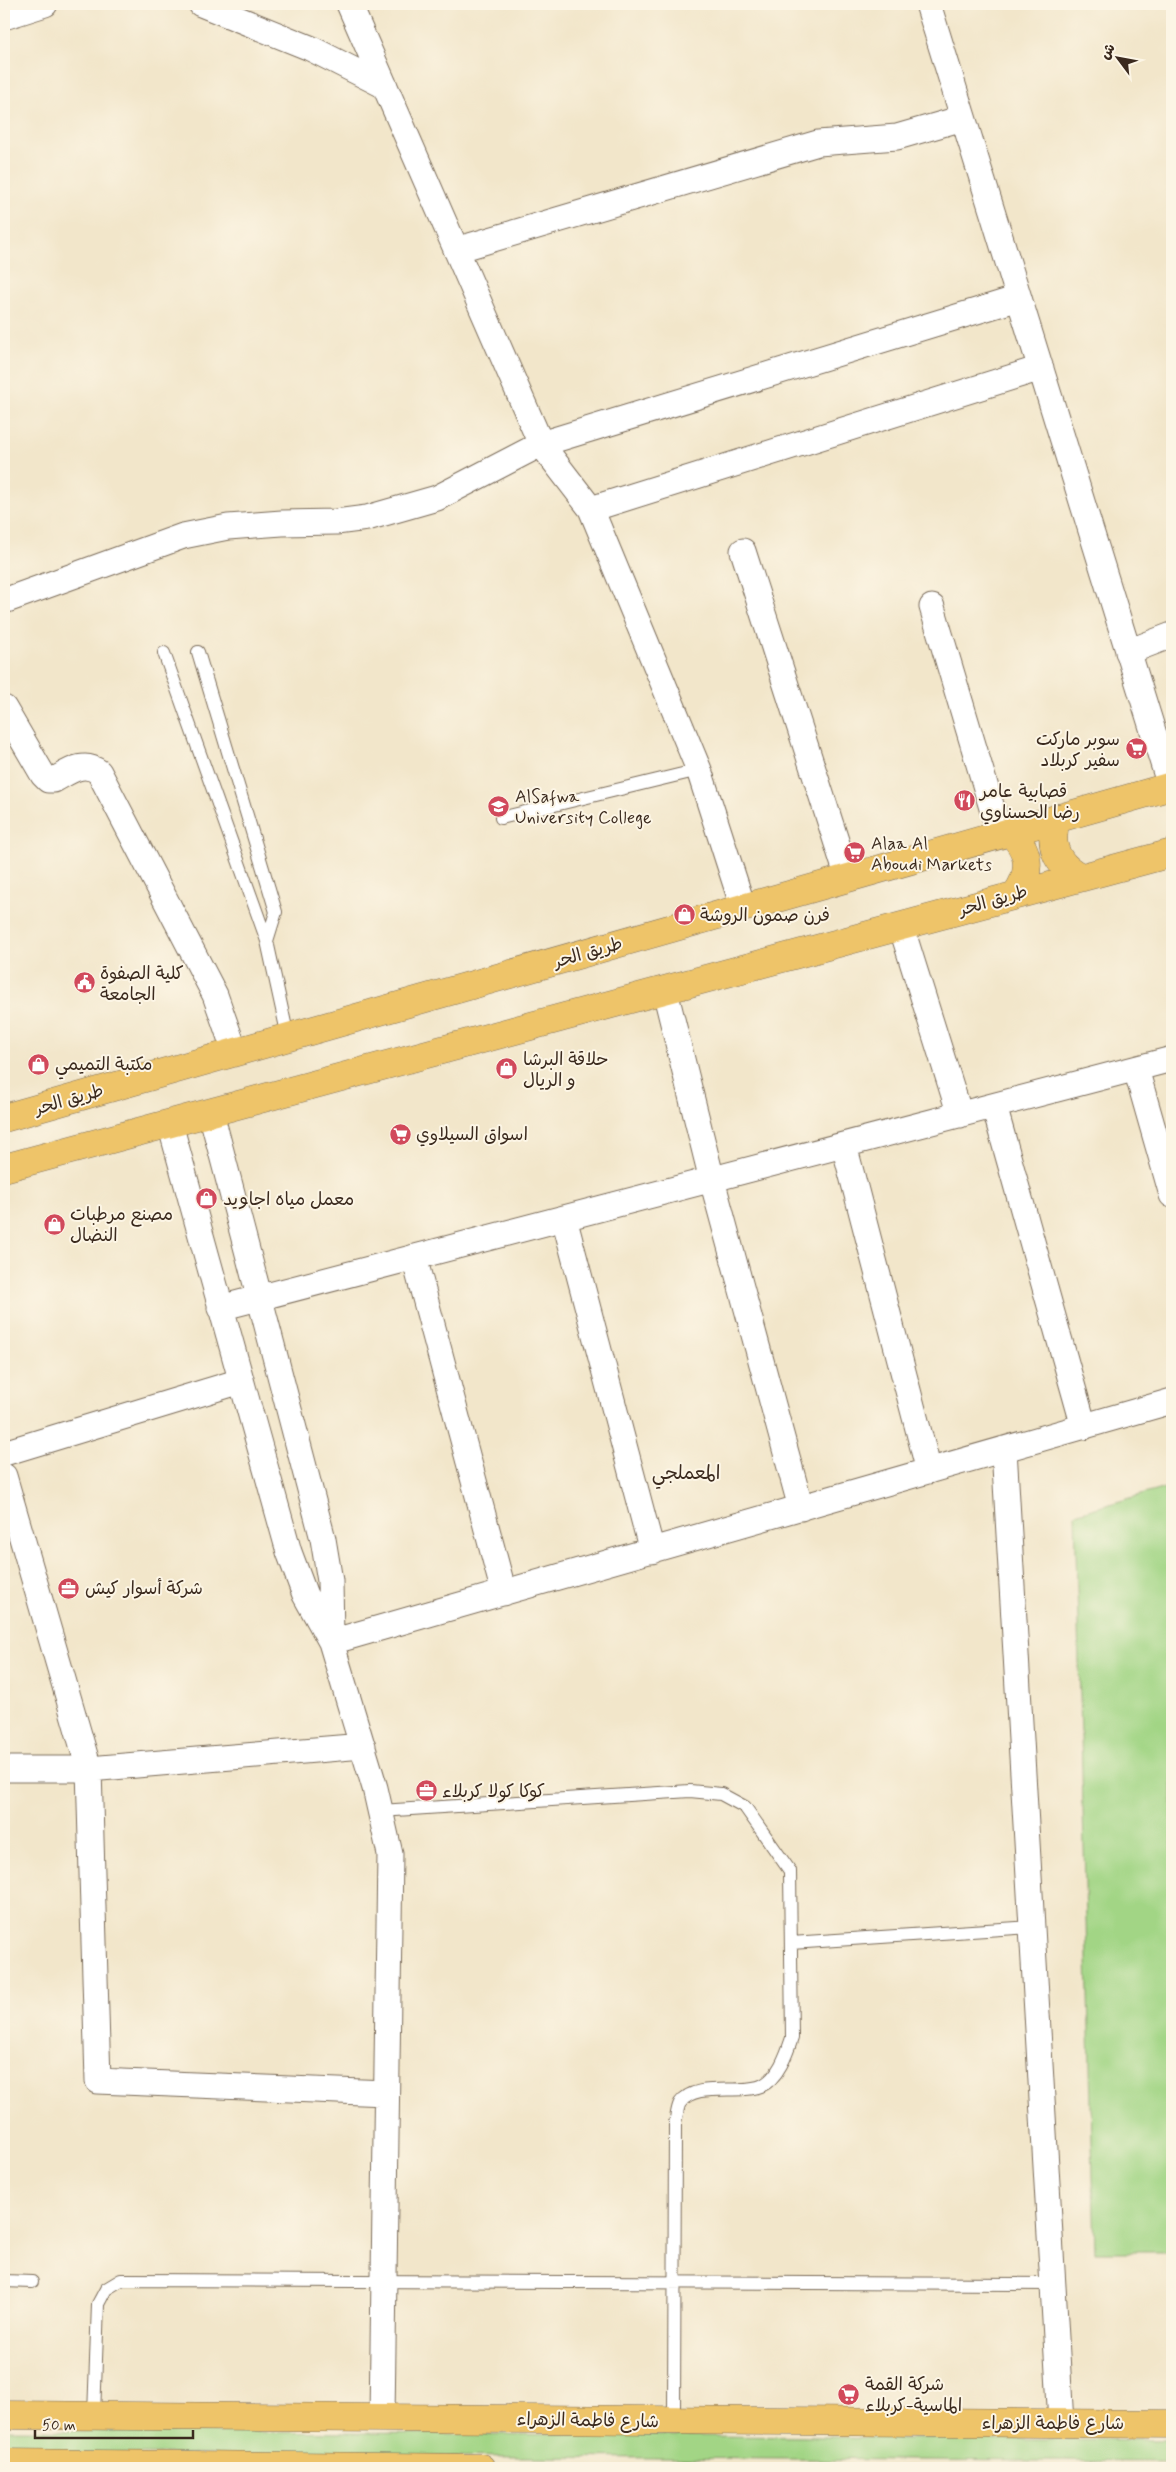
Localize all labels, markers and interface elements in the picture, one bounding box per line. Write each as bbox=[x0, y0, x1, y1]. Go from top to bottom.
north arrow bbox=[1094, 32, 1144, 82]
text: ش bbox=[1096, 40, 1120, 63]
place label: سوبر ماركت سفير كربلاد bbox=[1036, 728, 1120, 773]
supermarket icon: سوبر ماركت سفير كربلاد bbox=[1124, 737, 1148, 761]
place label: قصابية عامر رضا الحسناوي bbox=[978, 780, 1080, 825]
place label: AlSafwa University College bbox=[515, 785, 651, 830]
restaurant icon: قصابية عامر رضا الحسناوي bbox=[952, 789, 976, 813]
school or university icon: AlSafwa University College bbox=[487, 794, 511, 818]
place label: Alaa Al Aboudi Markets bbox=[871, 832, 992, 877]
supermarket icon: Alaa Al Aboudi Markets bbox=[843, 841, 867, 865]
street label: طريق الحر bbox=[954, 880, 1031, 923]
shop icon: فرن صمون الروشة bbox=[672, 903, 696, 927]
place label: فرن صمون الروشة bbox=[700, 904, 830, 928]
street label: طريق الحر bbox=[549, 932, 626, 975]
place label: كلية الصفوة الجامعة bbox=[100, 962, 184, 1007]
public building icon: كلية الصفوة الجامعة bbox=[72, 971, 96, 995]
place label: حلاقة البرشا و الريال bbox=[523, 1048, 609, 1093]
shop icon: مكتبة التميمي bbox=[27, 1052, 51, 1076]
place label: مكتبة التميمي bbox=[55, 1053, 152, 1080]
shop icon: حلاقة البرشا و الريال bbox=[495, 1057, 519, 1081]
street label: طريق الحر bbox=[30, 1079, 107, 1122]
supermarket icon: اسواق السيلاوي bbox=[388, 1122, 412, 1146]
place label: اسواق السيلاوي bbox=[416, 1123, 528, 1147]
shop icon: معمل مياه اجاويد bbox=[195, 1187, 219, 1211]
place label: معمل مياه اجاويد bbox=[223, 1188, 354, 1212]
place label: مصنع مرطبات النضال bbox=[70, 1203, 173, 1248]
shop icon: مصنع مرطبات النضال bbox=[42, 1212, 66, 1236]
district label: المعملجي bbox=[652, 1461, 720, 1489]
office icon: شركة أسوار كيش bbox=[57, 1576, 81, 1600]
place label: شركة أسوار كيش bbox=[85, 1577, 203, 1601]
office icon: كوكا كولا كربلاء bbox=[414, 1779, 438, 1803]
place label: كوكا كولا كربلاء bbox=[442, 1780, 545, 1804]
place label: شركة القمة الماسية-كربلاء bbox=[865, 2373, 962, 2418]
supermarket icon: شركة القمة الماسية-كربلاء bbox=[837, 2382, 861, 2406]
scale bar bbox=[35, 2407, 192, 2439]
street label: شارع فاطمة الزهراء bbox=[517, 2408, 659, 2434]
street label: شارع فاطمة الزهراء bbox=[982, 2412, 1124, 2436]
text: 50 m bbox=[42, 2416, 76, 2436]

